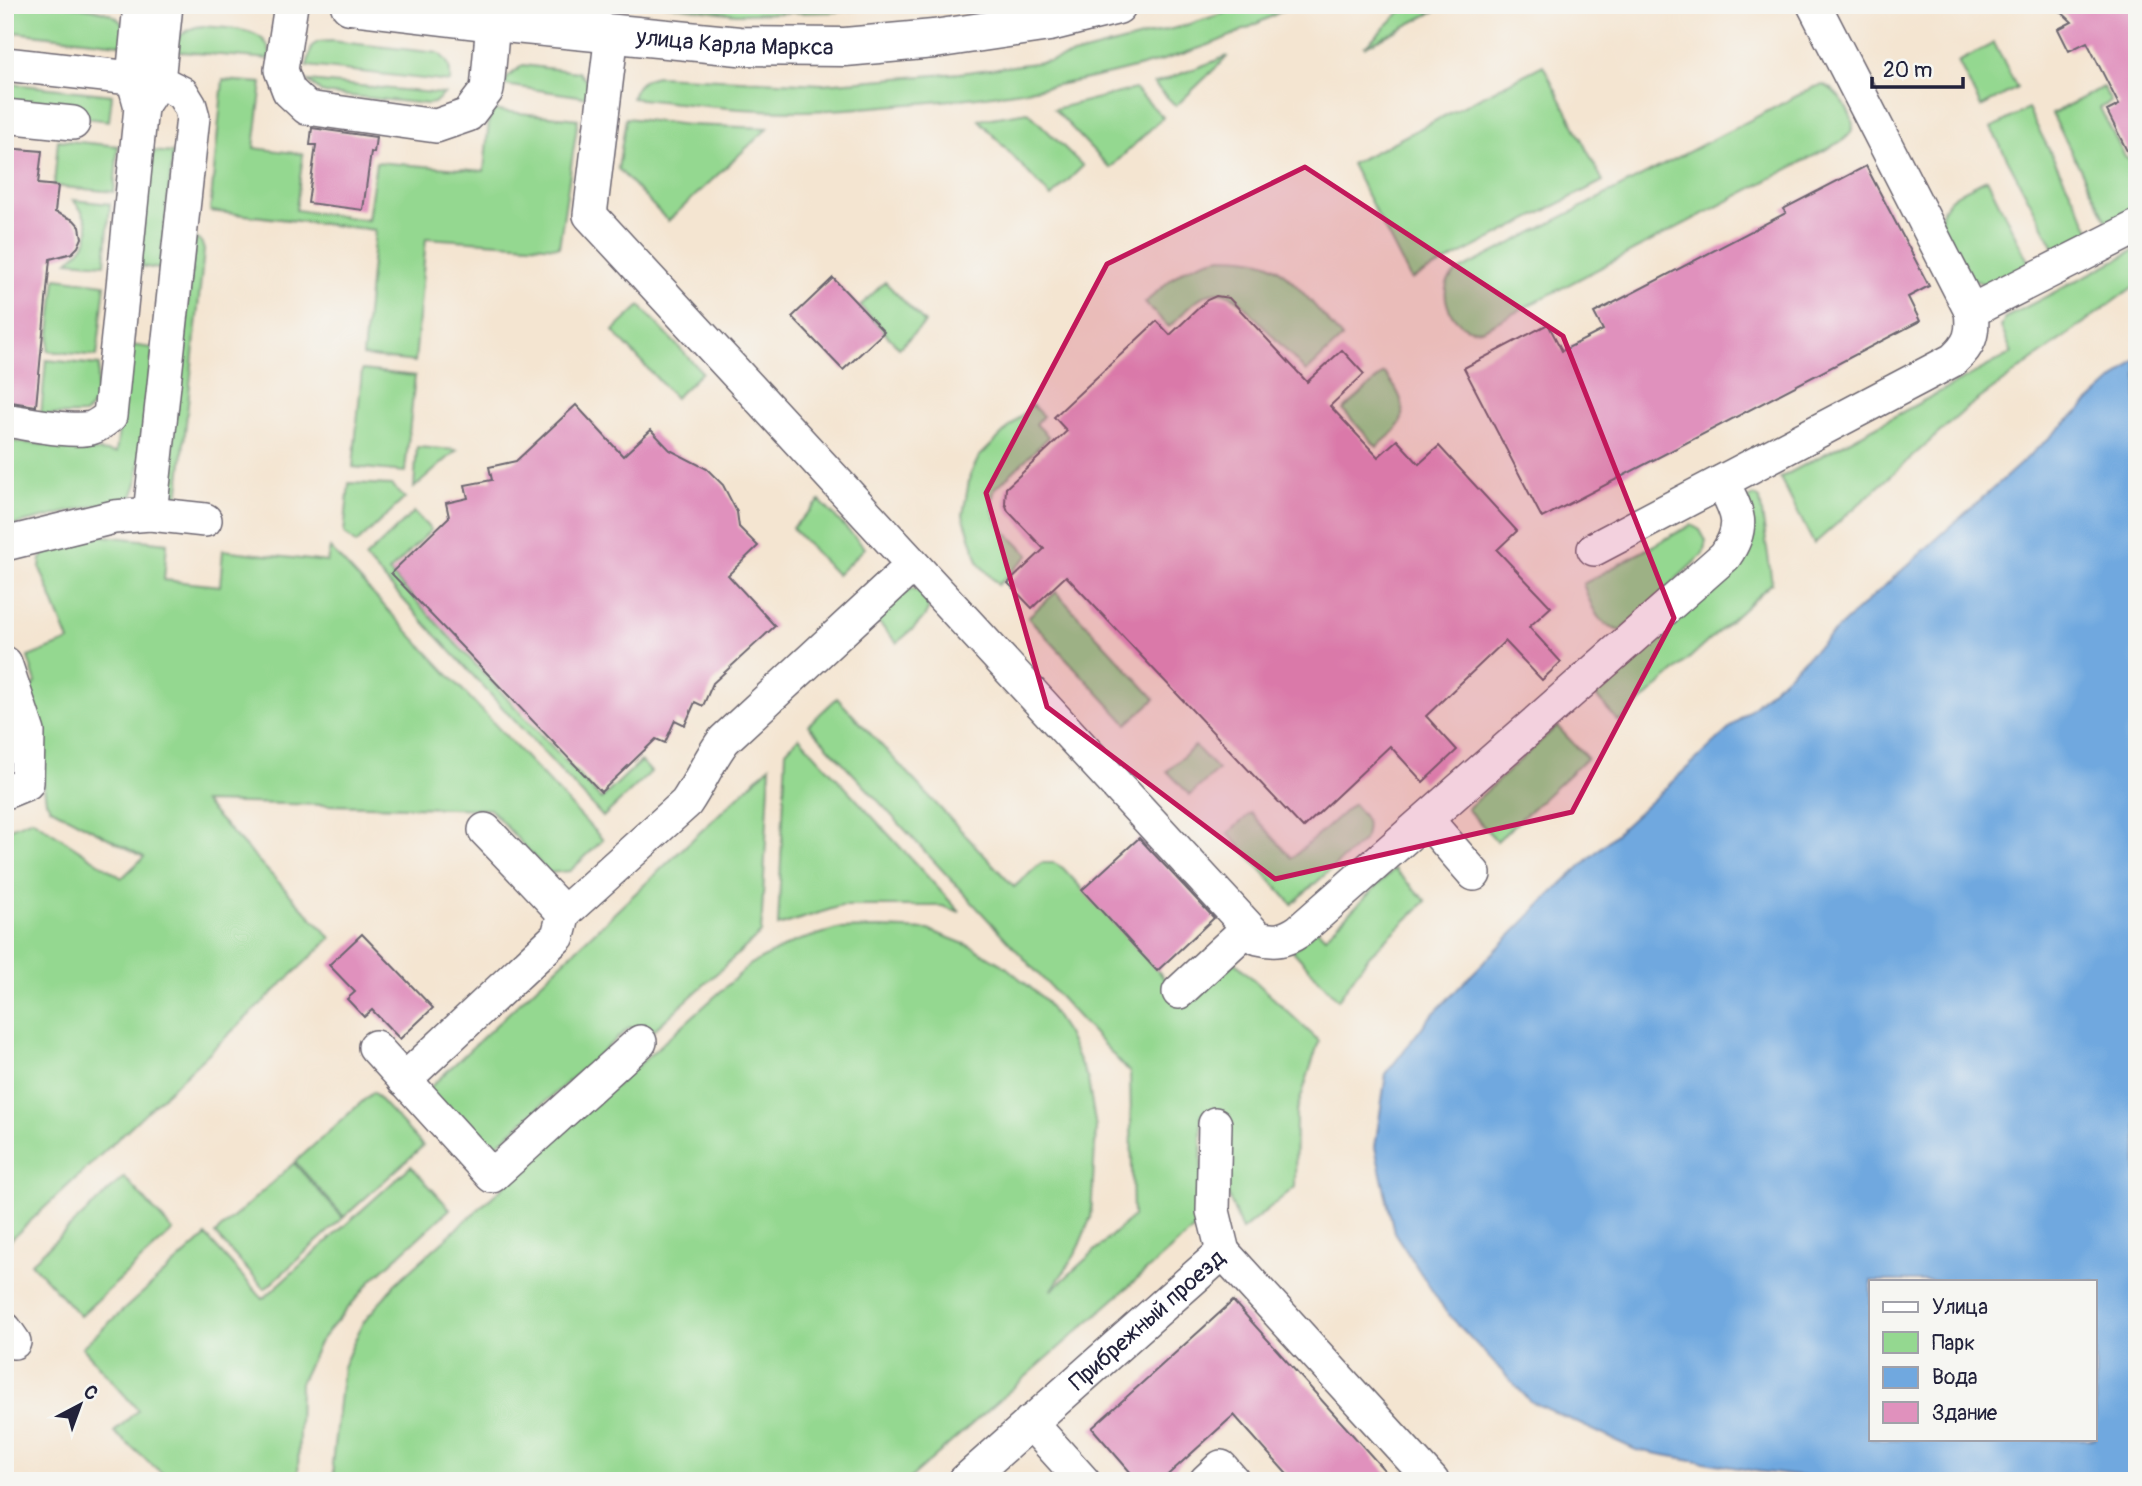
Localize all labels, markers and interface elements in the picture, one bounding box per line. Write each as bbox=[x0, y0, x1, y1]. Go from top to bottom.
street label: улица Карла Маркса bbox=[634, 22, 834, 62]
scale bar bbox=[1872, 46, 1964, 90]
text: 20 m bbox=[1883, 57, 1932, 84]
street label: Прибрежный проезд bbox=[1063, 1243, 1231, 1397]
legend bbox=[1869, 1280, 2096, 1440]
text: Улица bbox=[1932, 1294, 1988, 1321]
text: Парк bbox=[1932, 1330, 1975, 1357]
text: Вода bbox=[1932, 1364, 1978, 1391]
north arrow bbox=[46, 1370, 116, 1440]
text: С bbox=[78, 1380, 103, 1406]
text: Здание bbox=[1932, 1400, 1998, 1427]

